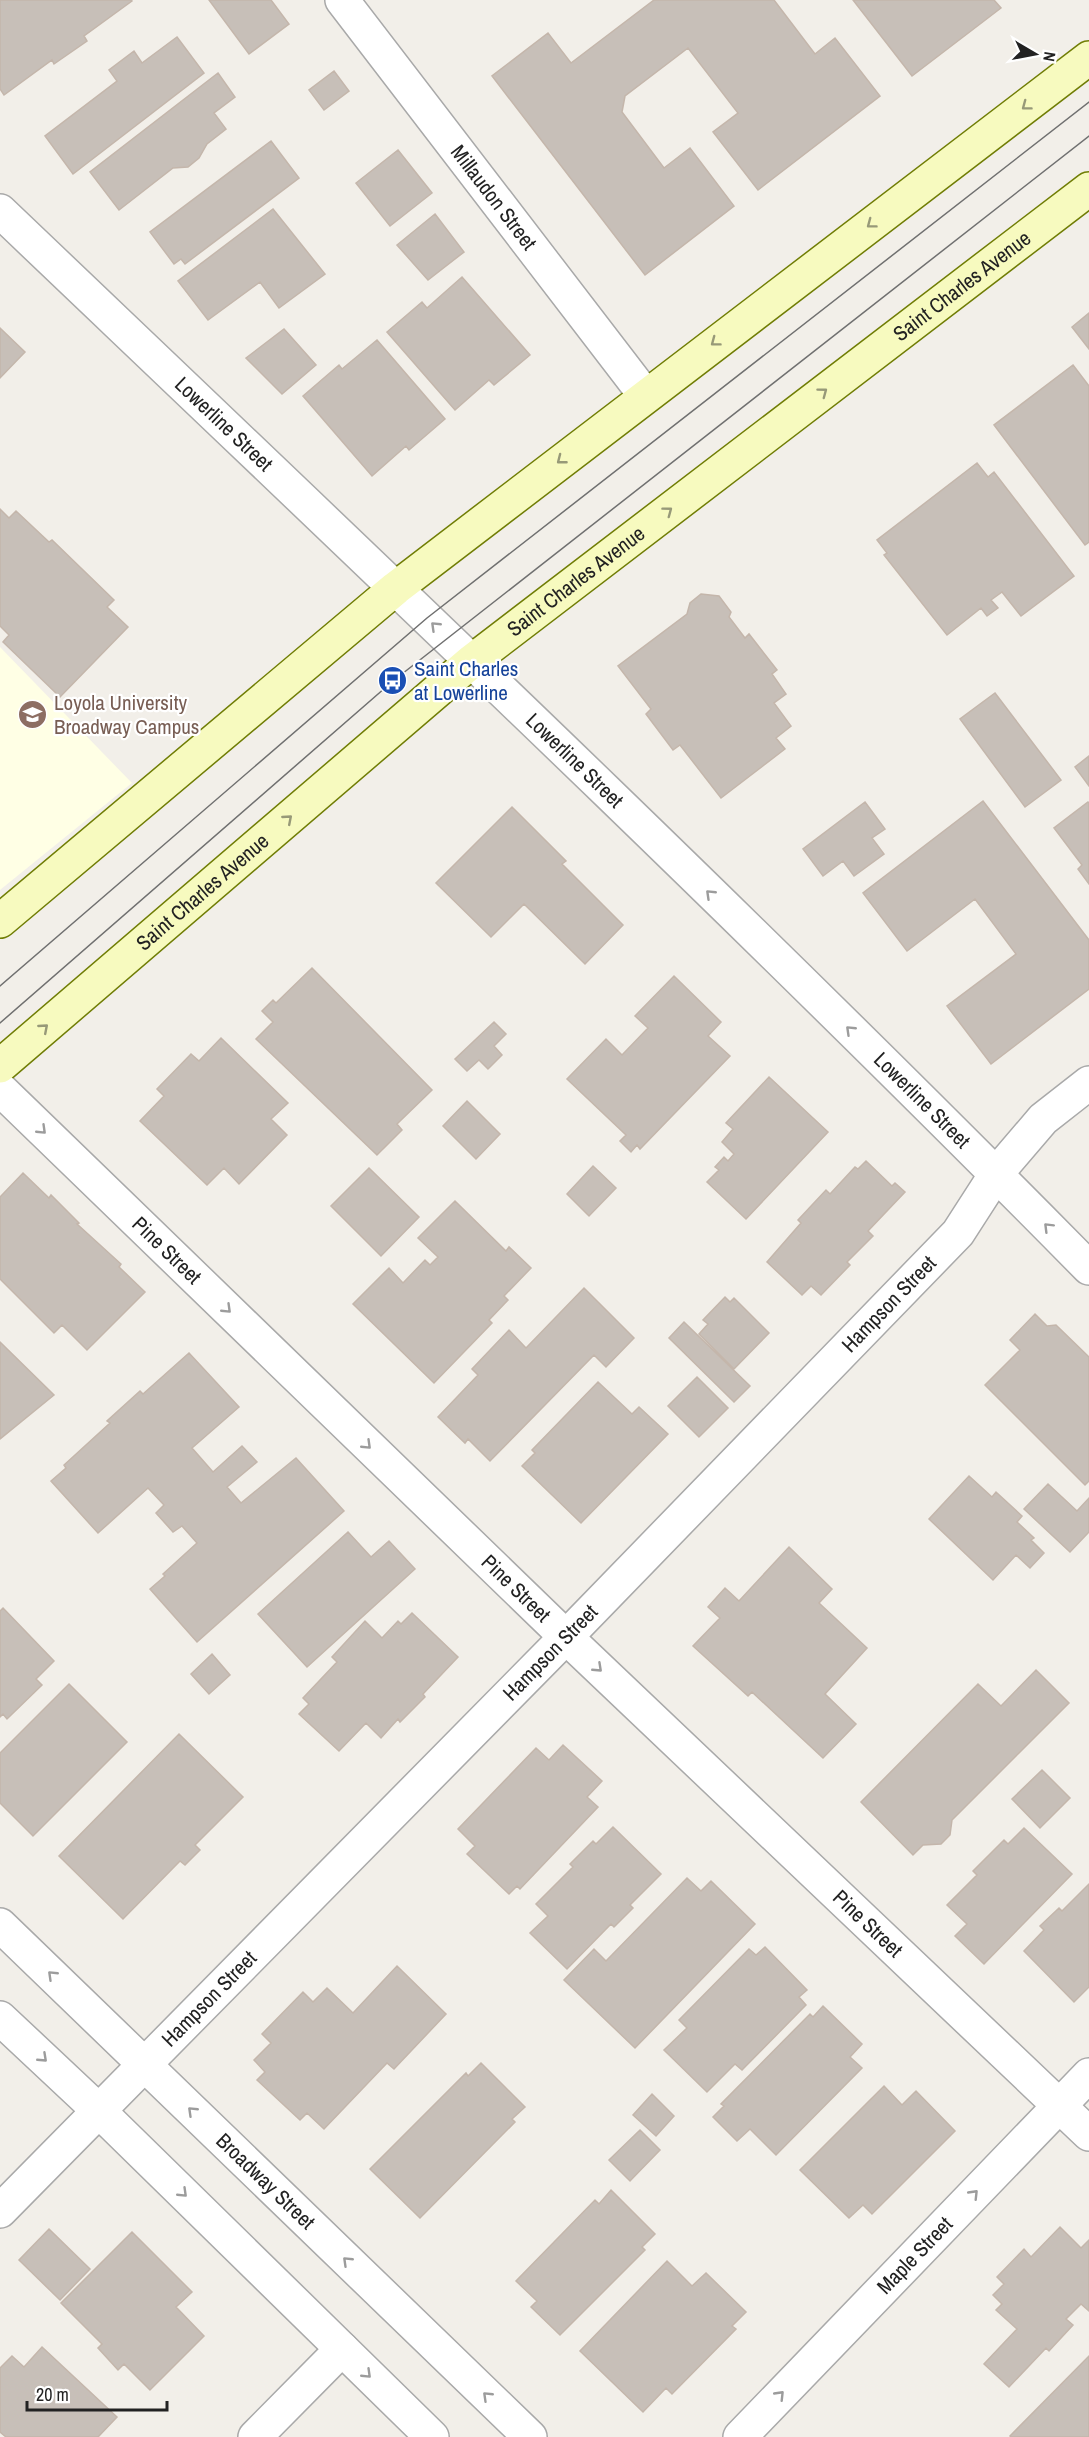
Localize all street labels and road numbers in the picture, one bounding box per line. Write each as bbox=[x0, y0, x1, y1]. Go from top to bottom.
street label: Millaudon Street bbox=[444, 139, 544, 256]
street label: Saint Charles Avenue bbox=[887, 224, 1037, 348]
street label: Lowerline Street bbox=[169, 370, 280, 478]
street label: Saint Charles Avenue bbox=[501, 519, 651, 643]
street label: Lowerline Street bbox=[520, 706, 630, 814]
street label: Saint Charles Avenue bbox=[130, 827, 275, 957]
street label: Lowerline Street bbox=[868, 1045, 977, 1155]
street label: Pine Street bbox=[126, 1210, 208, 1291]
street label: Hampson Street bbox=[835, 1249, 943, 1359]
street label: Pine Street bbox=[475, 1548, 557, 1629]
street label: Hampson Street bbox=[496, 1598, 604, 1707]
street label: Pine Street bbox=[827, 1883, 909, 1964]
street label: Hampson Street bbox=[155, 1944, 263, 2053]
street label: Broadway Street bbox=[210, 2126, 322, 2236]
street label: Maple Street bbox=[870, 2210, 959, 2300]

